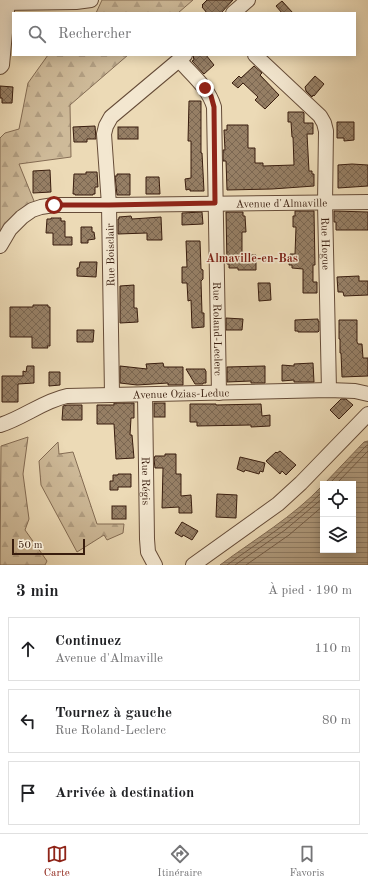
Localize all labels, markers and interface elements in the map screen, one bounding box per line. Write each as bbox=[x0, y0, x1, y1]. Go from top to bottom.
search box bbox=[12, 12, 356, 56]
icon: search bbox=[26, 23, 48, 45]
text: Rechercher bbox=[58, 27, 131, 42]
route end bbox=[196, 79, 214, 97]
route start bbox=[45, 196, 63, 214]
street label: Avenue d'Almaville bbox=[236, 198, 327, 211]
street label: Rue Hogue bbox=[318, 217, 330, 270]
street label: Rue Boisclair bbox=[105, 223, 118, 287]
district label: Almaville-en-Bas bbox=[206, 253, 298, 265]
street label: Rue Roland-Leclerc bbox=[210, 282, 223, 376]
street label: Avenue Ozias-Leduc bbox=[132, 388, 230, 402]
street label: Rue Régis bbox=[139, 457, 151, 506]
map controls bbox=[320, 481, 356, 553]
button: locate bbox=[320, 481, 356, 517]
button: layers bbox=[320, 517, 356, 553]
scale bar bbox=[12, 537, 85, 556]
text: 50 m bbox=[18, 540, 43, 551]
text: 3 min bbox=[16, 583, 59, 600]
text: À pied · 190 m bbox=[268, 584, 352, 597]
text: Continuez bbox=[55, 634, 121, 649]
icon: ahead bbox=[17, 638, 39, 660]
text: 110 m bbox=[314, 642, 351, 655]
text: Avenue d'Almaville bbox=[55, 652, 163, 665]
text: Tournez à gauche bbox=[55, 706, 172, 721]
icon: left bbox=[17, 710, 39, 732]
text: 80 m bbox=[322, 714, 351, 727]
text: Rue Roland-Leclerc bbox=[55, 724, 166, 737]
icon: arrive bbox=[17, 782, 39, 804]
text: Arrivée à destination bbox=[55, 786, 194, 801]
tab: Carte bbox=[44, 843, 70, 881]
tab: Itinéraire bbox=[157, 843, 202, 881]
tab: Favoris bbox=[289, 843, 324, 881]

